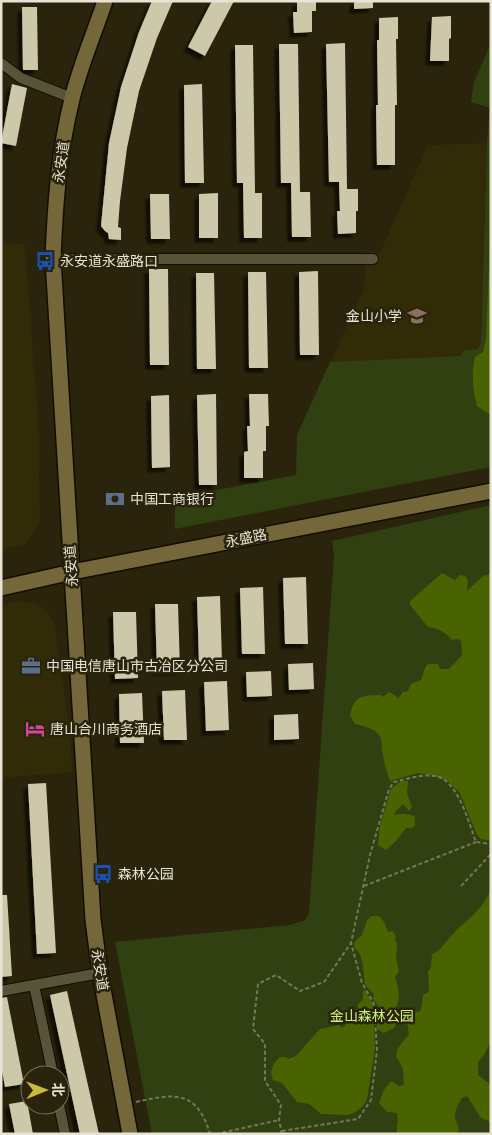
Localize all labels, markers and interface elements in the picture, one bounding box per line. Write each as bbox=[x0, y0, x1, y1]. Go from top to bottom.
street label: 永安道 bbox=[49, 140, 73, 184]
bus stop icon: 永安道永盛路口 bbox=[34, 250, 56, 272]
place label: 永安道永盛路口 bbox=[60, 252, 158, 270]
school or university icon: 金山小学 bbox=[406, 305, 428, 327]
place label: 金山小学 bbox=[346, 307, 402, 325]
bank icon: 中国工商银行 bbox=[104, 488, 126, 510]
place label: 中国工商银行 bbox=[130, 490, 214, 508]
street label: 永盛路 bbox=[224, 525, 268, 551]
street label: 永安道 bbox=[61, 544, 81, 588]
office icon: 中国电信唐山市古冶区分公司 bbox=[20, 655, 42, 677]
place label: 中国电信唐山市古冶区分公司 bbox=[46, 657, 228, 675]
hotel icon: 唐山合川商务酒店 bbox=[24, 718, 46, 740]
place label: 唐山合川商务酒店 bbox=[50, 720, 162, 738]
bus stop icon: 森林公园 bbox=[92, 863, 114, 885]
place label: 森林公园 bbox=[118, 865, 174, 883]
street label: 永安道 bbox=[88, 948, 112, 992]
park label: 金山森林公园 bbox=[330, 1007, 414, 1025]
north arrow bbox=[20, 1065, 70, 1115]
text: 北 bbox=[49, 1083, 67, 1097]

